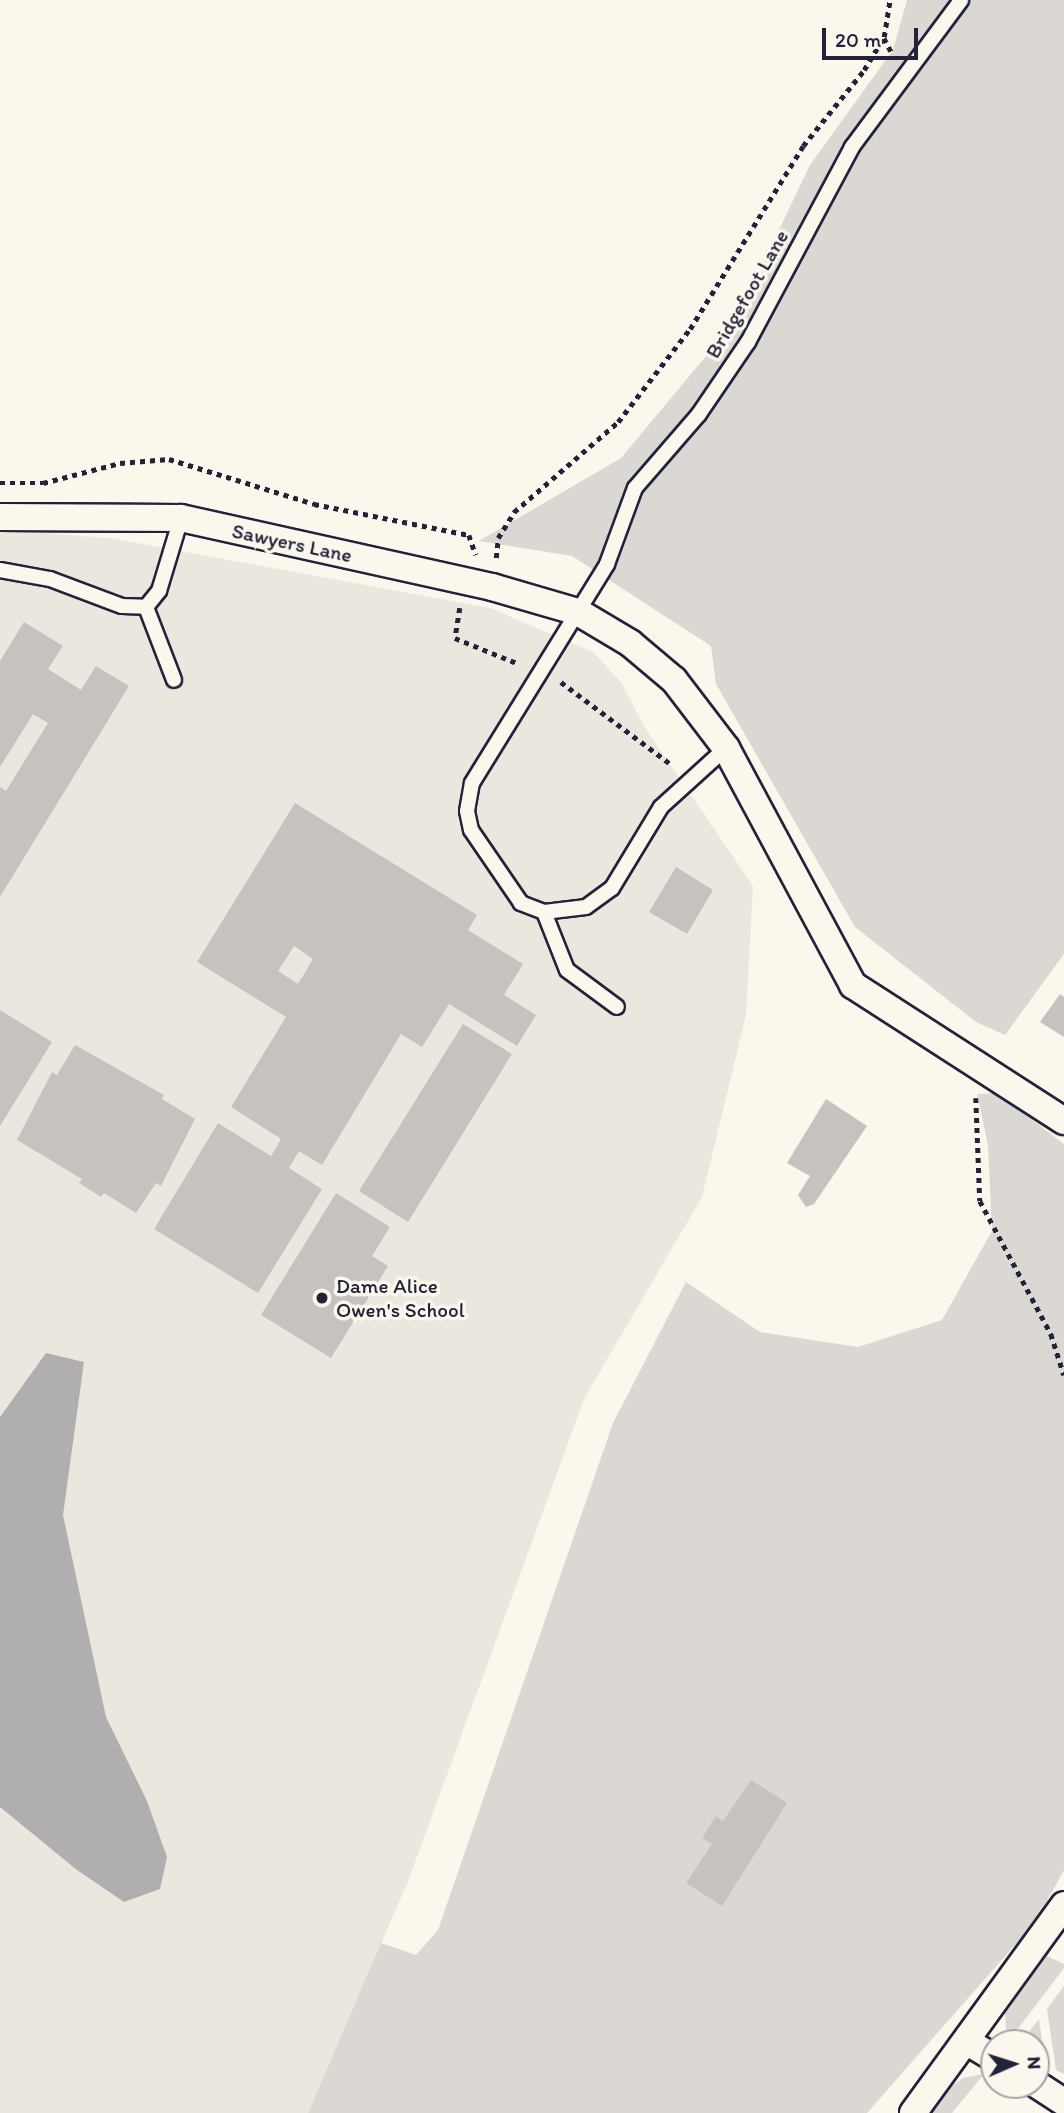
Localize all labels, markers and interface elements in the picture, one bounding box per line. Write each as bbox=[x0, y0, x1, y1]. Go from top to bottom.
scale bar bbox=[826, 14, 922, 58]
text: 20 m bbox=[835, 27, 881, 52]
street label: Bridgefoot Lane bbox=[700, 225, 794, 363]
street label: Sawyers Lane bbox=[229, 518, 355, 568]
place label: Dame Alice Owen's School bbox=[336, 1273, 465, 1323]
marker: Dame Alice Owen's School bbox=[314, 1290, 330, 1306]
north arrow bbox=[980, 2029, 1050, 2099]
text: N bbox=[1023, 2056, 1046, 2070]

